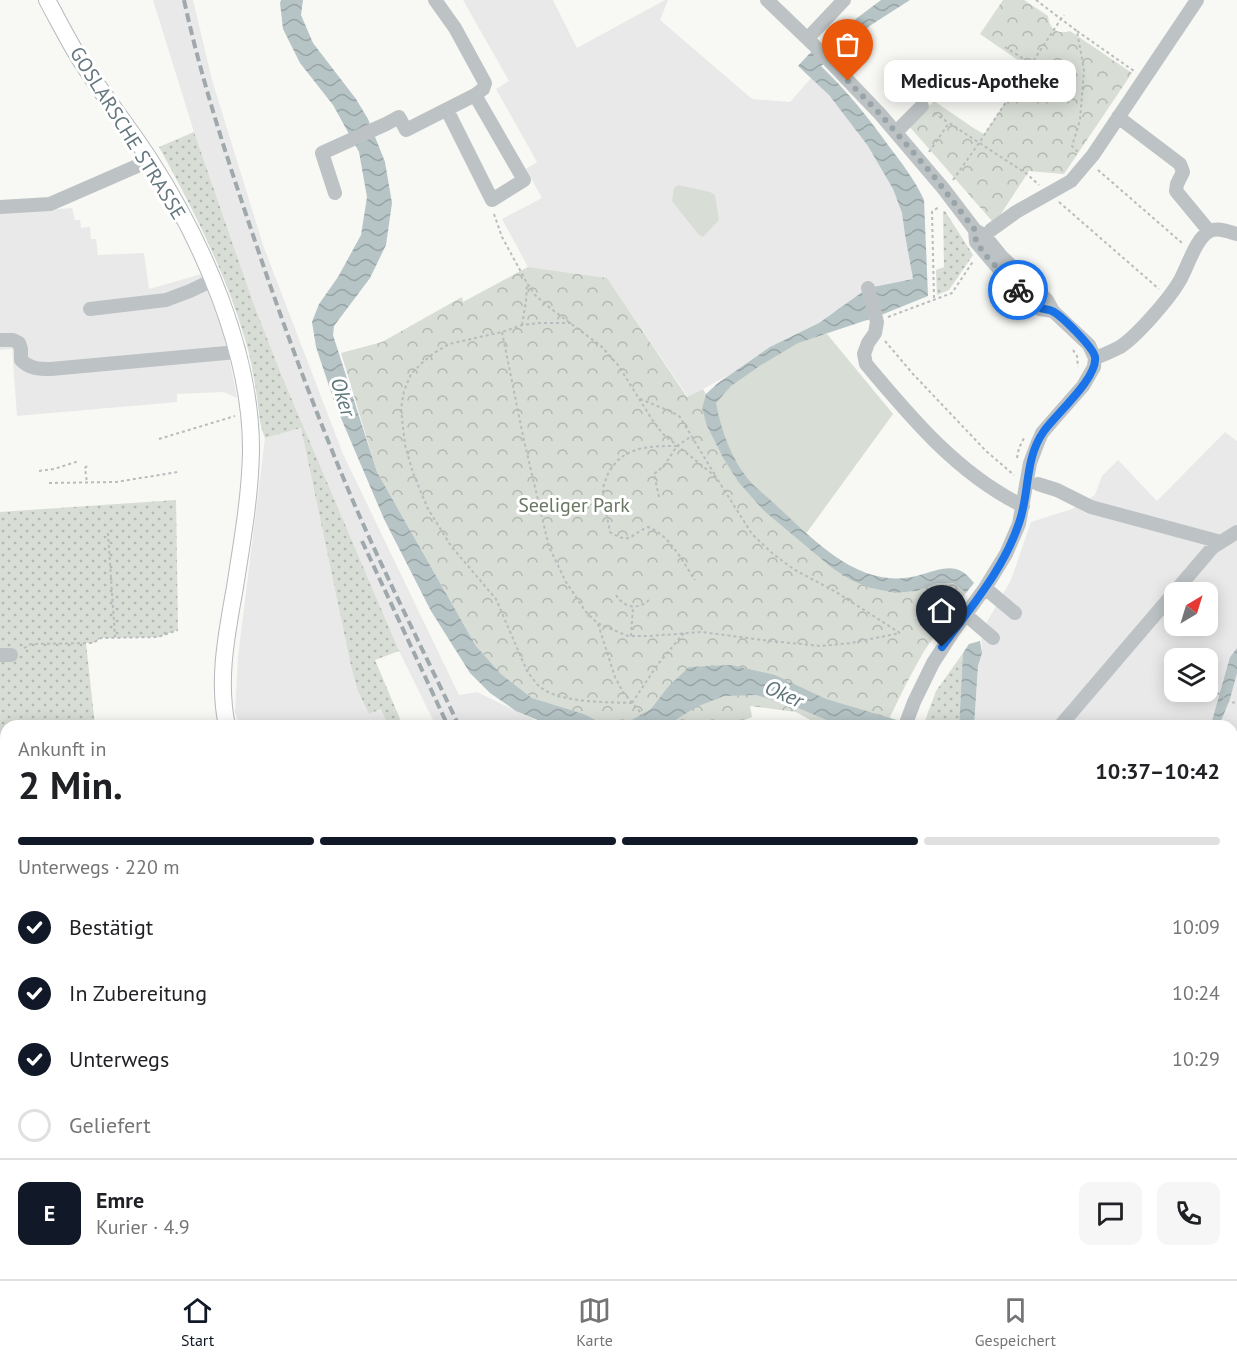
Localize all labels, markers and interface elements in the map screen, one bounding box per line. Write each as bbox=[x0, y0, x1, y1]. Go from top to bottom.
pin bbox=[822, 19, 873, 81]
icon: bag bbox=[831, 28, 864, 61]
street label: GOSLARSCHE STRASSE bbox=[64, 42, 192, 224]
callout: Medicus-Apotheke bbox=[884, 60, 1076, 102]
text: Medicus-Apotheke bbox=[901, 68, 1059, 94]
courier bbox=[988, 260, 1048, 320]
icon: bike bbox=[1002, 274, 1035, 307]
water label: Oker bbox=[325, 374, 363, 422]
park label: Seeliger Park bbox=[518, 492, 630, 518]
north arrow bbox=[1164, 582, 1218, 636]
map controls bbox=[1164, 582, 1218, 702]
pin bbox=[916, 585, 967, 647]
icon: home bbox=[925, 594, 958, 627]
button: layers bbox=[1164, 648, 1218, 702]
water label: Oker bbox=[761, 673, 810, 715]
text: Ankunft in bbox=[18, 736, 106, 762]
text: 10:37–10:42 bbox=[1095, 757, 1220, 785]
text: 2 Min. bbox=[18, 759, 123, 810]
text: Unterwegs · 220 m bbox=[18, 854, 179, 880]
icon: check bbox=[18, 911, 51, 944]
text: Bestätigt bbox=[69, 913, 153, 941]
text: 10:09 bbox=[1172, 914, 1220, 940]
icon: check bbox=[18, 977, 51, 1010]
text: In Zubereitung bbox=[69, 979, 207, 1007]
text: 10:24 bbox=[1172, 980, 1220, 1006]
icon: check bbox=[18, 1043, 51, 1076]
text: Unterwegs bbox=[69, 1045, 169, 1073]
text: 10:29 bbox=[1172, 1046, 1220, 1072]
text: Geliefert bbox=[69, 1111, 151, 1139]
button: chat bbox=[1079, 1182, 1142, 1245]
button: phone bbox=[1157, 1182, 1220, 1245]
text: Emre bbox=[96, 1186, 144, 1214]
text: E bbox=[44, 1199, 55, 1227]
text: Kurier · 4.9 bbox=[96, 1214, 190, 1240]
tab: Start bbox=[181, 1294, 214, 1350]
tab: Karte bbox=[576, 1294, 613, 1350]
tab: Gespeichert bbox=[975, 1294, 1056, 1350]

